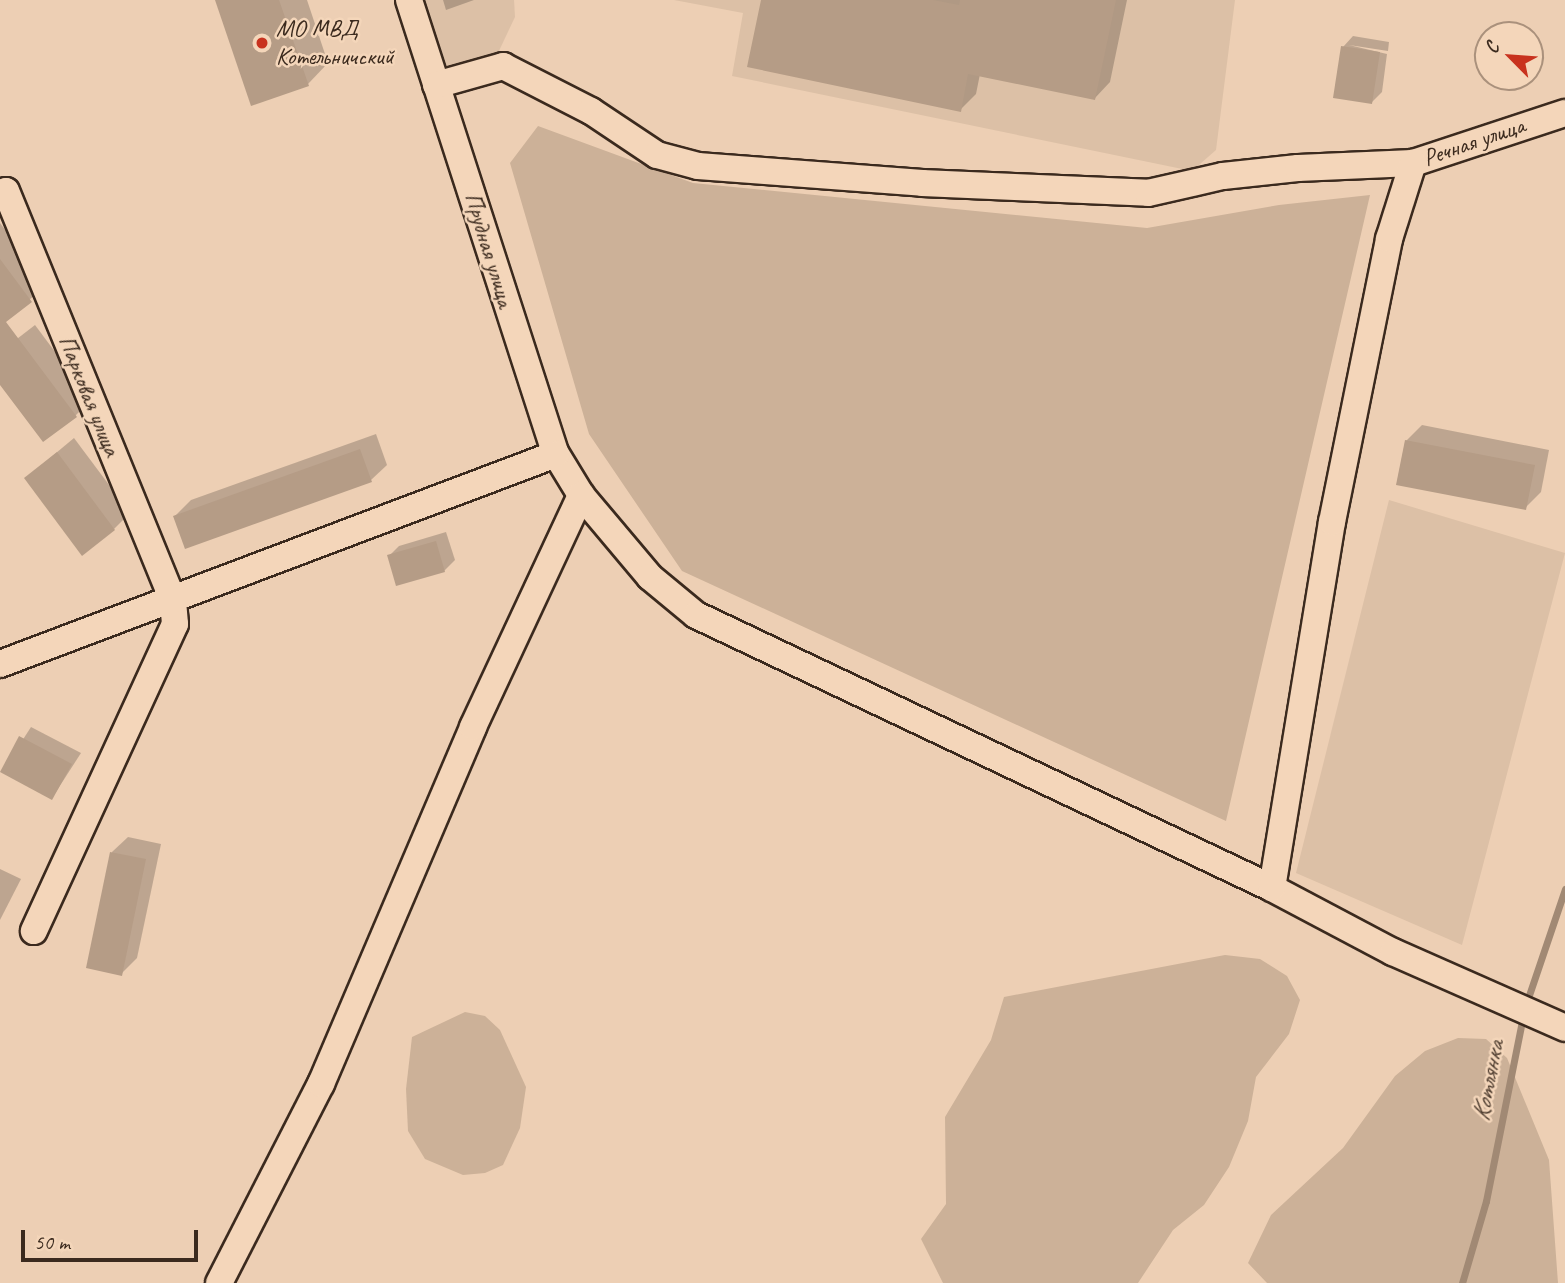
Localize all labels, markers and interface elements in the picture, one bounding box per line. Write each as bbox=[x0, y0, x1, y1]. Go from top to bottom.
place label: МО МВД Котельничский bbox=[276, 15, 394, 71]
north arrow bbox=[1474, 21, 1544, 91]
marker: МО МВД Котельничский bbox=[254, 35, 270, 51]
text: С bbox=[1479, 39, 1505, 57]
street label: Речная улица bbox=[1419, 111, 1529, 173]
street label: Прудная улица bbox=[458, 189, 520, 311]
street label: Парковая улица bbox=[51, 331, 127, 461]
water label: Котлянка bbox=[1465, 1038, 1511, 1124]
scale bar bbox=[24, 1216, 201, 1260]
text: 50 m bbox=[34, 1229, 70, 1255]

